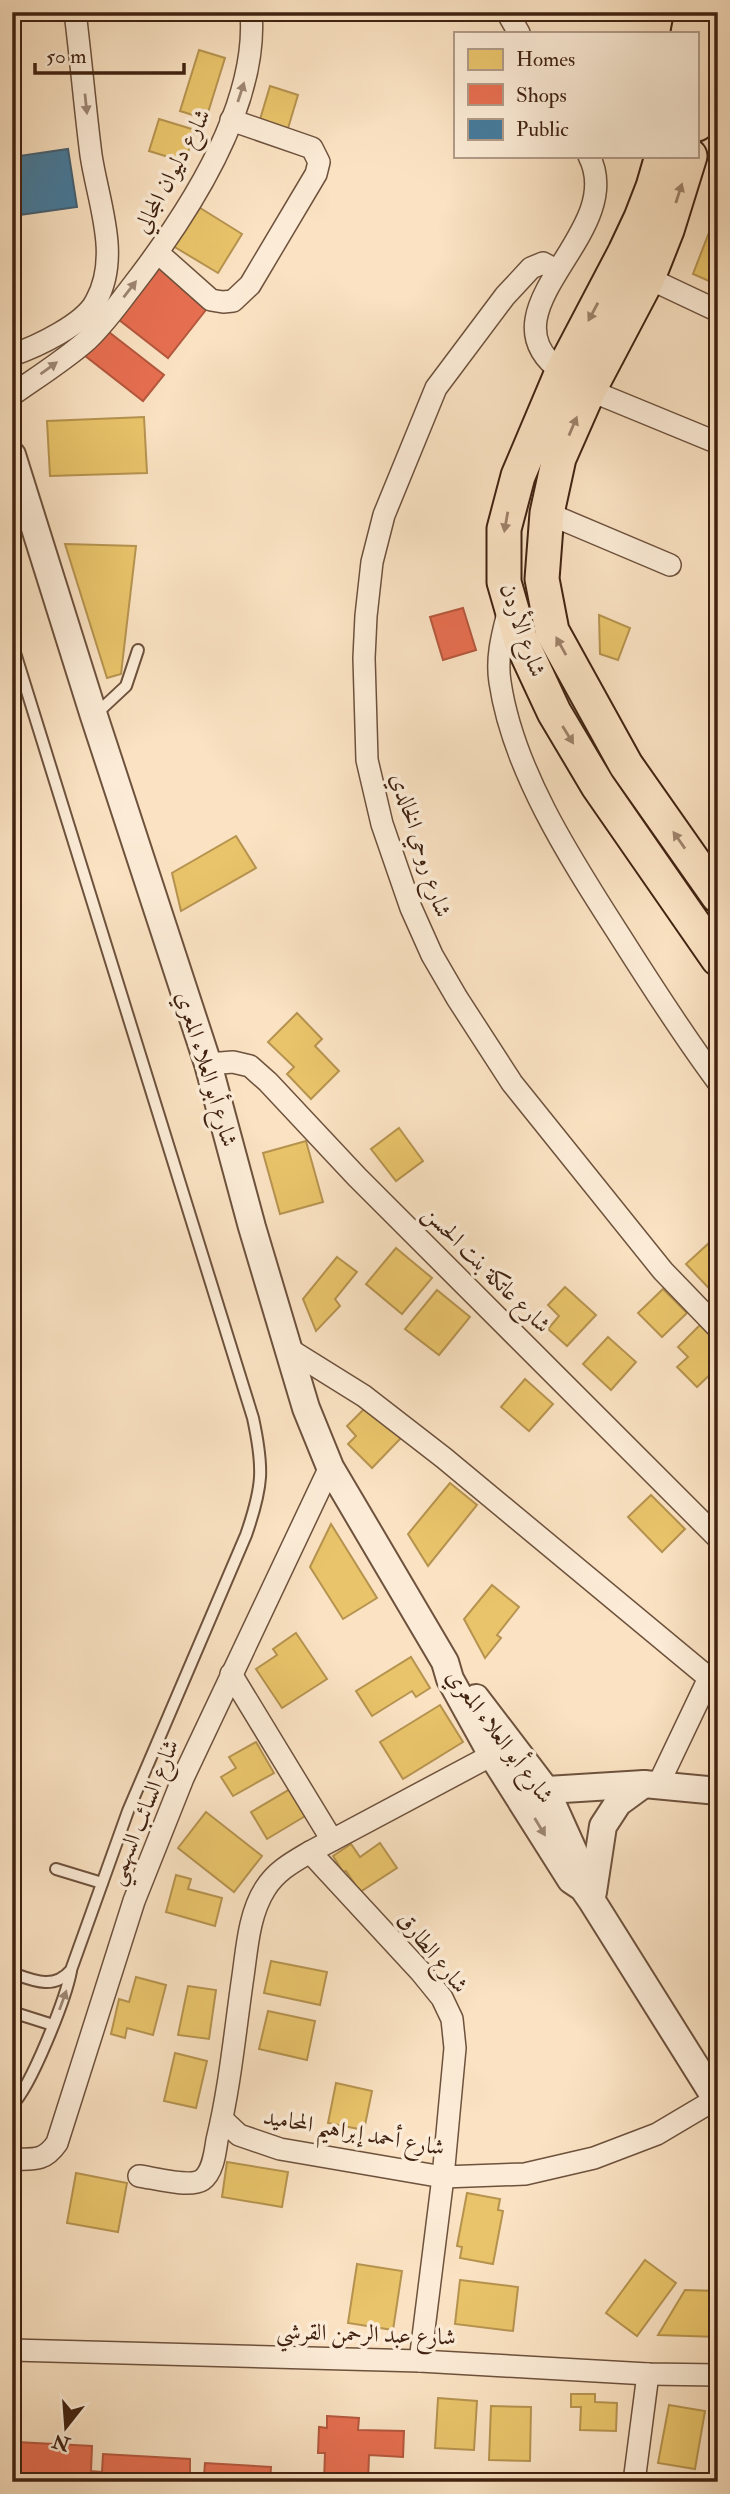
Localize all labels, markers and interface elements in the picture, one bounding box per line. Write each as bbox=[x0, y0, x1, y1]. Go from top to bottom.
scale bar bbox=[35, 32, 184, 76]
legend bbox=[454, 32, 698, 158]
text: 50 m bbox=[46, 43, 87, 70]
text: Homes bbox=[516, 46, 575, 73]
one-way arrow bbox=[236, 81, 247, 102]
text: Shops bbox=[516, 82, 567, 109]
one-way arrow bbox=[80, 94, 91, 116]
street label: شارع دليوان المجالي bbox=[127, 104, 221, 241]
text: Public bbox=[516, 116, 569, 143]
one-way arrow bbox=[674, 182, 685, 203]
one-way arrow bbox=[122, 280, 137, 298]
one-way arrow bbox=[588, 303, 600, 323]
one-way arrow bbox=[40, 361, 58, 375]
one-way arrow bbox=[568, 416, 579, 437]
one-way arrow bbox=[501, 511, 512, 533]
street label: شارع الأردن bbox=[489, 579, 554, 682]
one-way arrow bbox=[555, 636, 567, 656]
one-way arrow bbox=[562, 726, 575, 745]
street label: شارع روحي الخالدي bbox=[379, 769, 458, 922]
one-way arrow bbox=[672, 831, 686, 849]
street label: شارع أبو العلاء المعري bbox=[165, 987, 246, 1152]
street label: شارع عاتكة بنت الحسن bbox=[413, 1199, 557, 1343]
street label: شارع أبو العلاء المعري bbox=[436, 1662, 562, 1812]
street label: شارع السائب السهمي bbox=[101, 1735, 192, 1891]
one-way arrow bbox=[533, 1818, 546, 1837]
street label: شارع الطارق bbox=[387, 1905, 475, 2002]
one-way arrow bbox=[58, 1990, 69, 2011]
street label: شارع أحمد إبراهيم المحاميد bbox=[260, 2100, 447, 2170]
street label: شارع عبد الرحمن القرشي bbox=[275, 2316, 456, 2359]
north arrow bbox=[32, 2392, 102, 2462]
text: N bbox=[49, 2428, 74, 2457]

